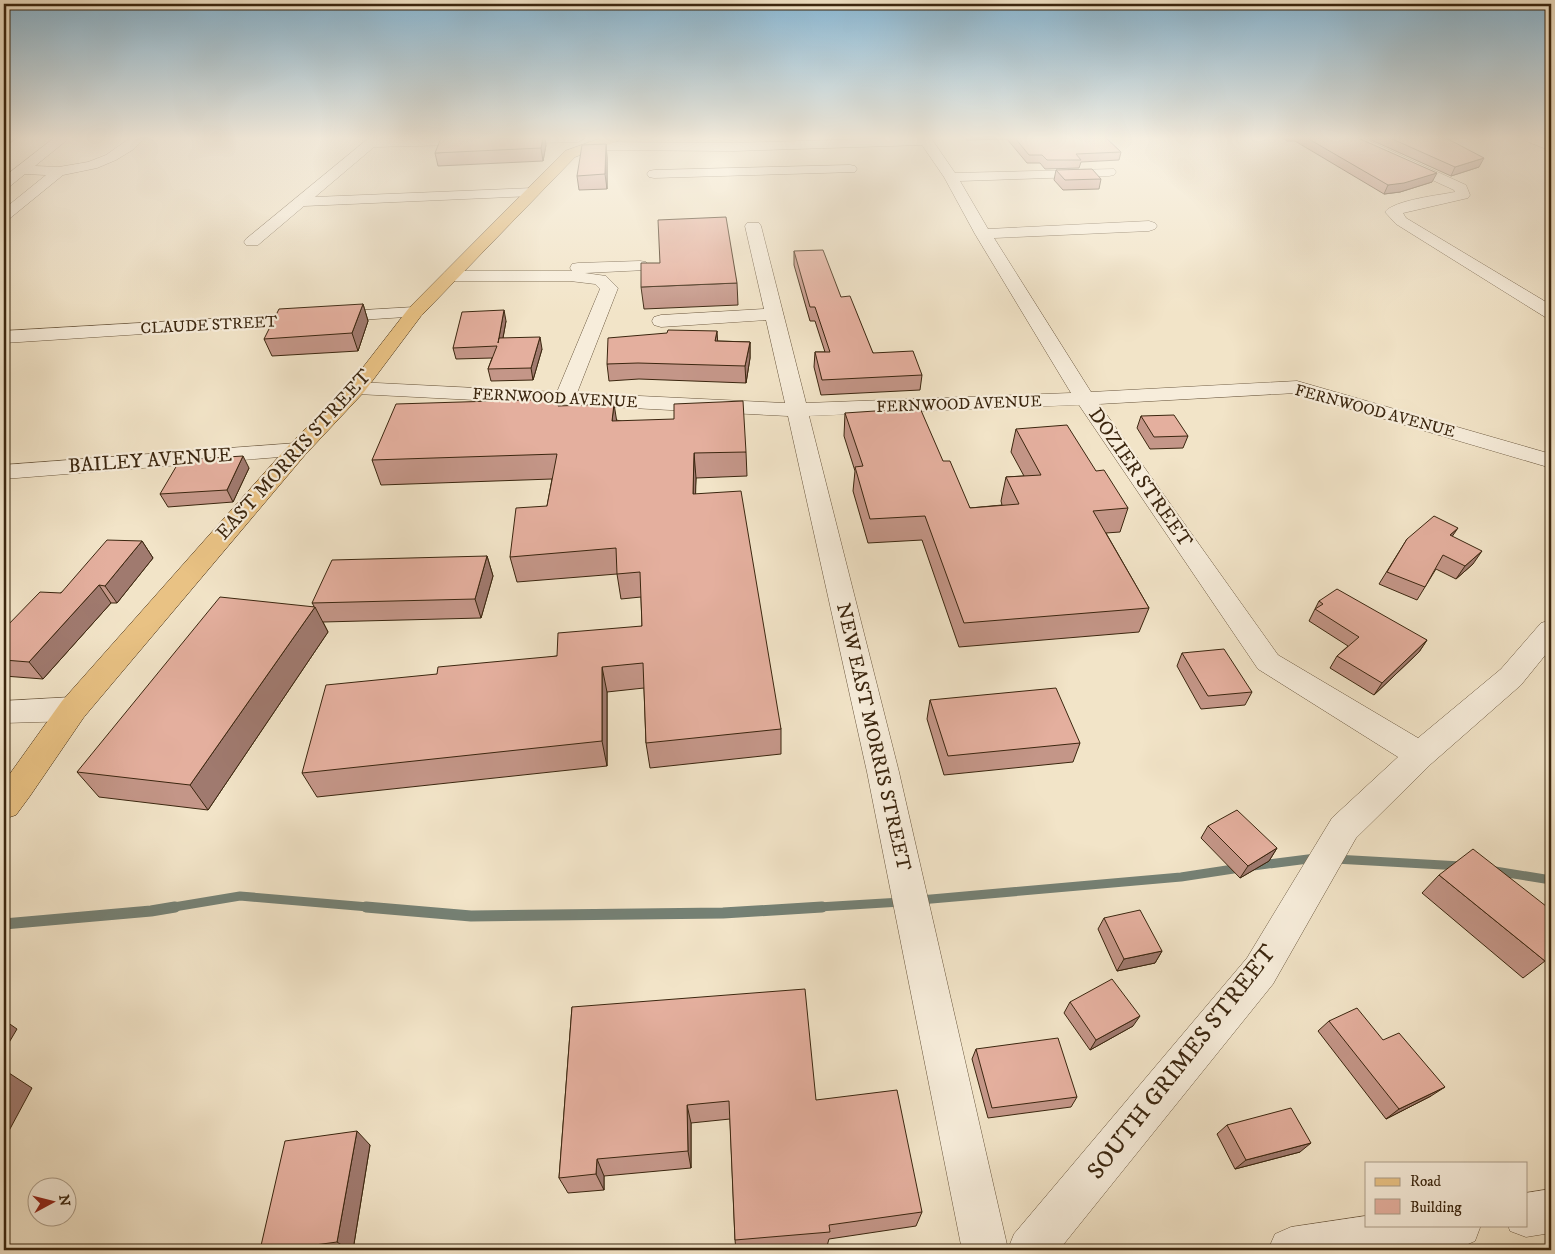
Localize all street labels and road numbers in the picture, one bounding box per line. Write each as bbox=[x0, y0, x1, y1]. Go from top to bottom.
street label: CLAUDE STREET bbox=[140, 311, 278, 339]
street label: EAST MORRIS STREET bbox=[211, 365, 377, 545]
street label: FERNWOOD AVENUE bbox=[1293, 380, 1457, 442]
street label: FERNWOOD AVENUE bbox=[472, 384, 638, 412]
street label: FERNWOOD AVENUE bbox=[876, 391, 1042, 417]
street label: DOZIER STREET bbox=[1083, 404, 1197, 552]
street label: BAILEY AVENUE bbox=[67, 443, 233, 479]
street label: NEW EAST MORRIS STREET bbox=[830, 601, 916, 873]
street label: SOUTH GRIMES STREET bbox=[1081, 939, 1283, 1185]

